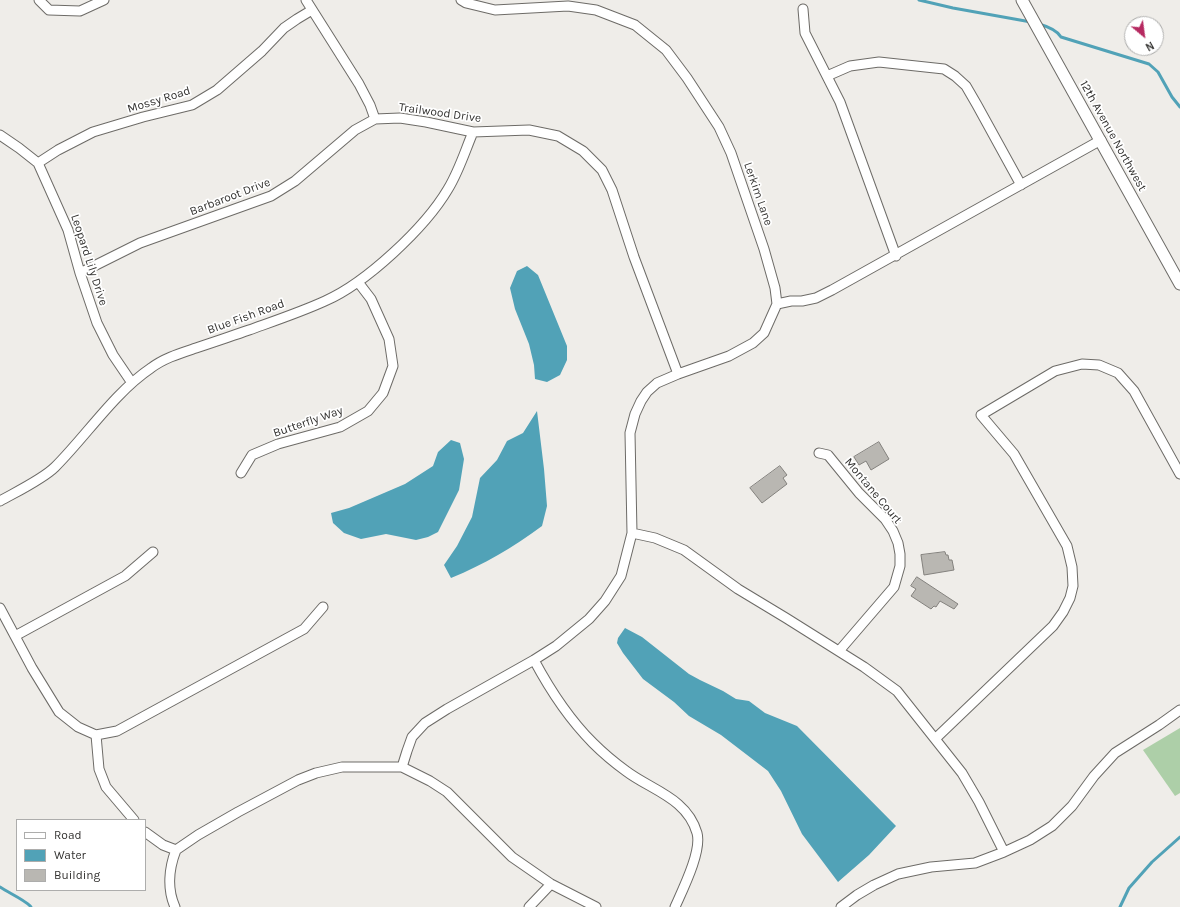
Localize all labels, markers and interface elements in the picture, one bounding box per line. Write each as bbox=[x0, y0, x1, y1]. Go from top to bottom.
north arrow bbox=[1124, 16, 1164, 56]
text: N bbox=[1143, 38, 1156, 54]
street label: 12th Avenue Northwest bbox=[1077, 78, 1149, 194]
street label: Mossy Road bbox=[126, 84, 192, 116]
street label: Trailwood Drive bbox=[398, 100, 482, 126]
street label: Lerkim Lane bbox=[740, 160, 776, 228]
street label: Barbaroot Drive bbox=[188, 175, 272, 219]
street label: Leopard Lily Drive bbox=[67, 212, 111, 308]
street label: Blue Fish Road bbox=[205, 296, 287, 338]
street label: Butterfly Way bbox=[271, 403, 345, 441]
street label: Montane Court bbox=[841, 455, 905, 527]
legend bbox=[16, 819, 146, 891]
text: Road bbox=[54, 828, 82, 842]
text: Water bbox=[54, 848, 86, 862]
text: Building bbox=[54, 868, 100, 882]

